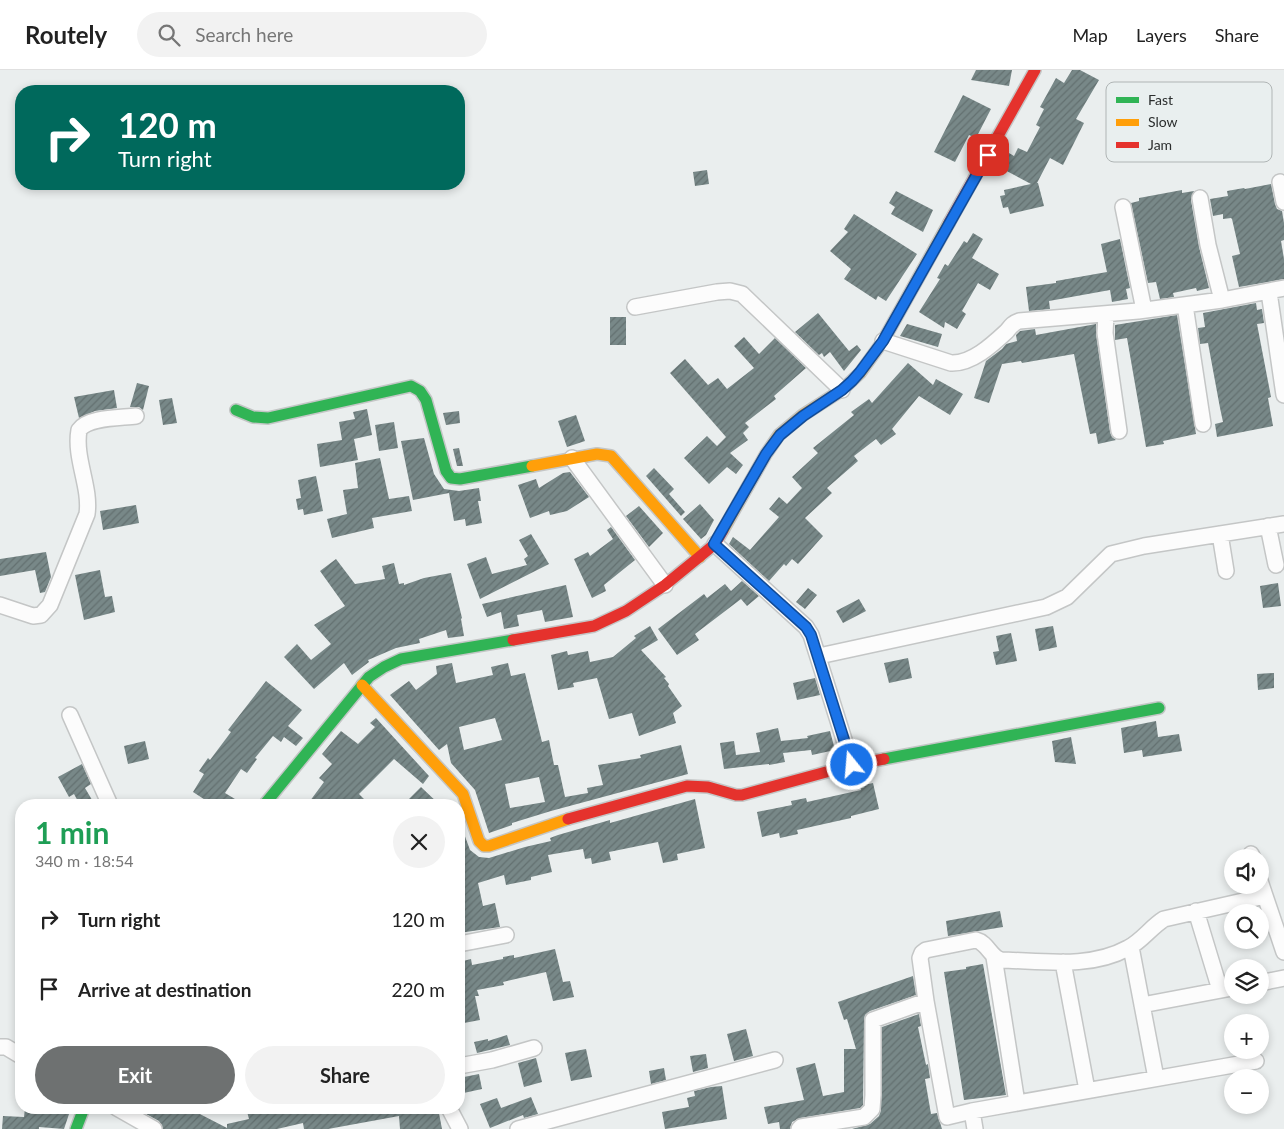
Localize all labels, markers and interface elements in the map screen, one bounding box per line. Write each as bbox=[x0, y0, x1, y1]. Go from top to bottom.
search box bbox=[137, 12, 487, 57]
text: Routely bbox=[25, 20, 107, 49]
icon: search bbox=[155, 21, 183, 49]
text: Search here bbox=[195, 23, 293, 46]
text: Map bbox=[1072, 24, 1108, 46]
text: Layers bbox=[1136, 24, 1187, 46]
text: Share bbox=[1215, 24, 1259, 46]
legend bbox=[1106, 82, 1272, 162]
text: Fast bbox=[1148, 91, 1173, 108]
text: 120 m bbox=[118, 103, 217, 145]
icon: right bbox=[35, 105, 100, 170]
text: Slow bbox=[1148, 113, 1178, 130]
pin bbox=[967, 134, 1009, 176]
text: Jam bbox=[1148, 136, 1172, 153]
icon: arrive bbox=[974, 141, 1002, 169]
text: Turn right bbox=[118, 145, 212, 172]
position arrow bbox=[825, 738, 877, 790]
text: 1 min bbox=[35, 814, 109, 850]
button: close bbox=[393, 816, 445, 868]
map controls bbox=[1224, 849, 1269, 1114]
button: sound bbox=[1224, 849, 1269, 894]
text: 340 m · 18:54 bbox=[35, 851, 134, 870]
button: search bbox=[1224, 904, 1269, 949]
icon: right bbox=[35, 905, 63, 933]
text: Turn right bbox=[78, 908, 160, 931]
text: 120 m bbox=[391, 908, 445, 931]
button: layers bbox=[1224, 959, 1269, 1004]
icon: arrive bbox=[35, 975, 63, 1003]
text: Arrive at destination bbox=[78, 978, 251, 1001]
text: 220 m bbox=[391, 978, 445, 1001]
button: + bbox=[1224, 1014, 1269, 1059]
button: Exit bbox=[35, 1046, 235, 1104]
button: Share bbox=[245, 1046, 445, 1104]
button: − bbox=[1224, 1069, 1269, 1114]

